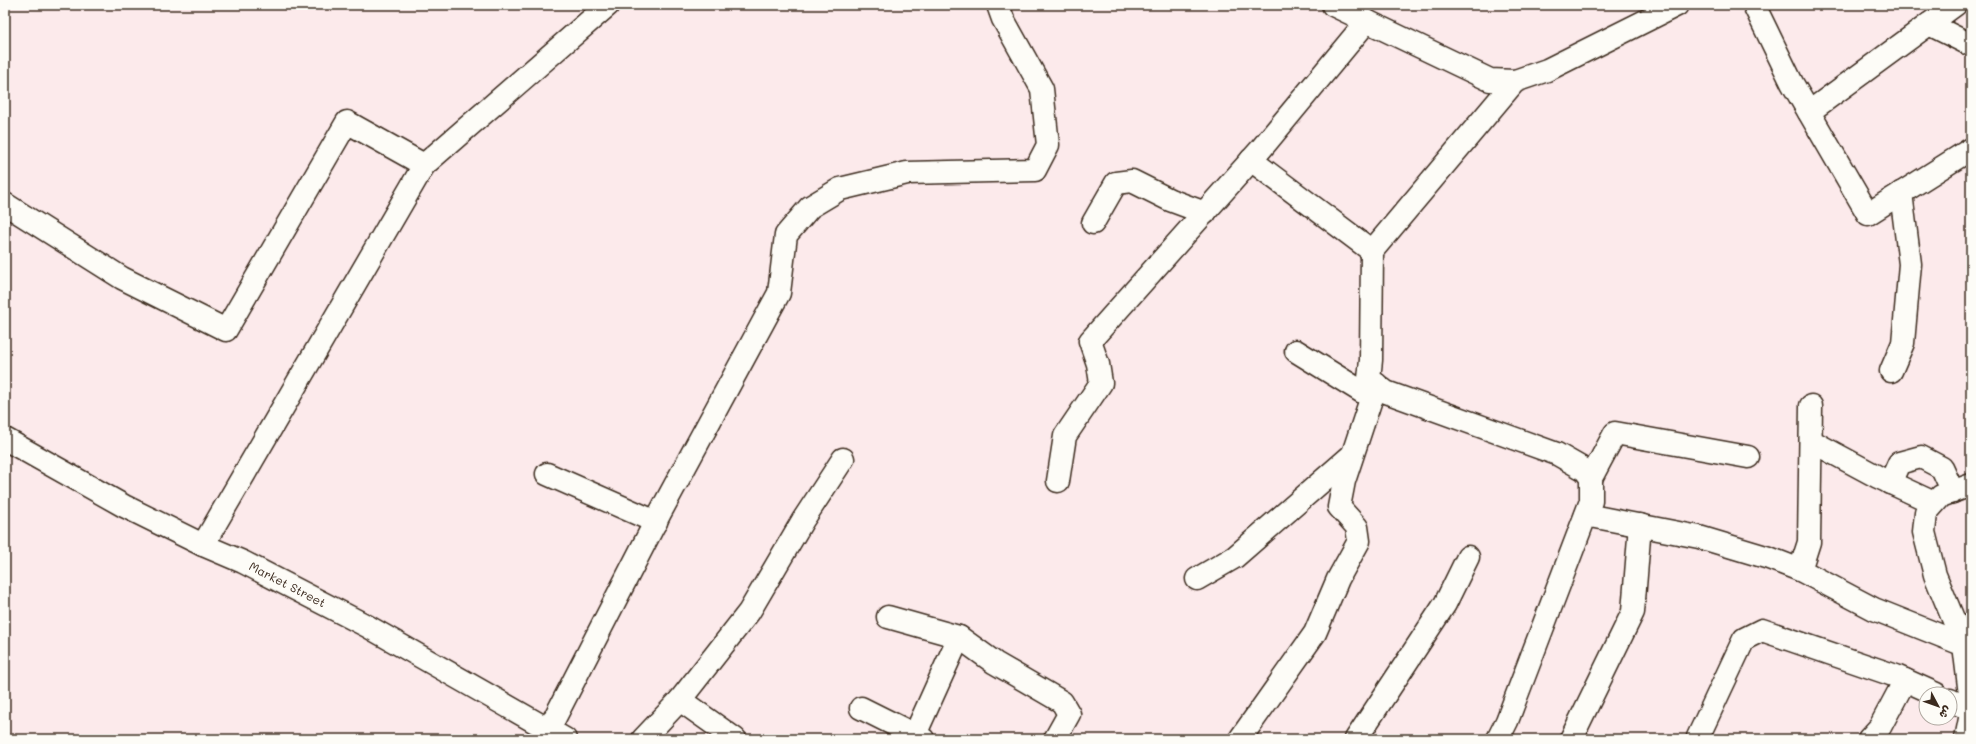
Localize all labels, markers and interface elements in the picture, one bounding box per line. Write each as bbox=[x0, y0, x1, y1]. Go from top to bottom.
street label: Market Street bbox=[247, 558, 329, 610]
north arrow bbox=[1918, 686, 1958, 726]
text: ش bbox=[1936, 703, 1956, 722]

